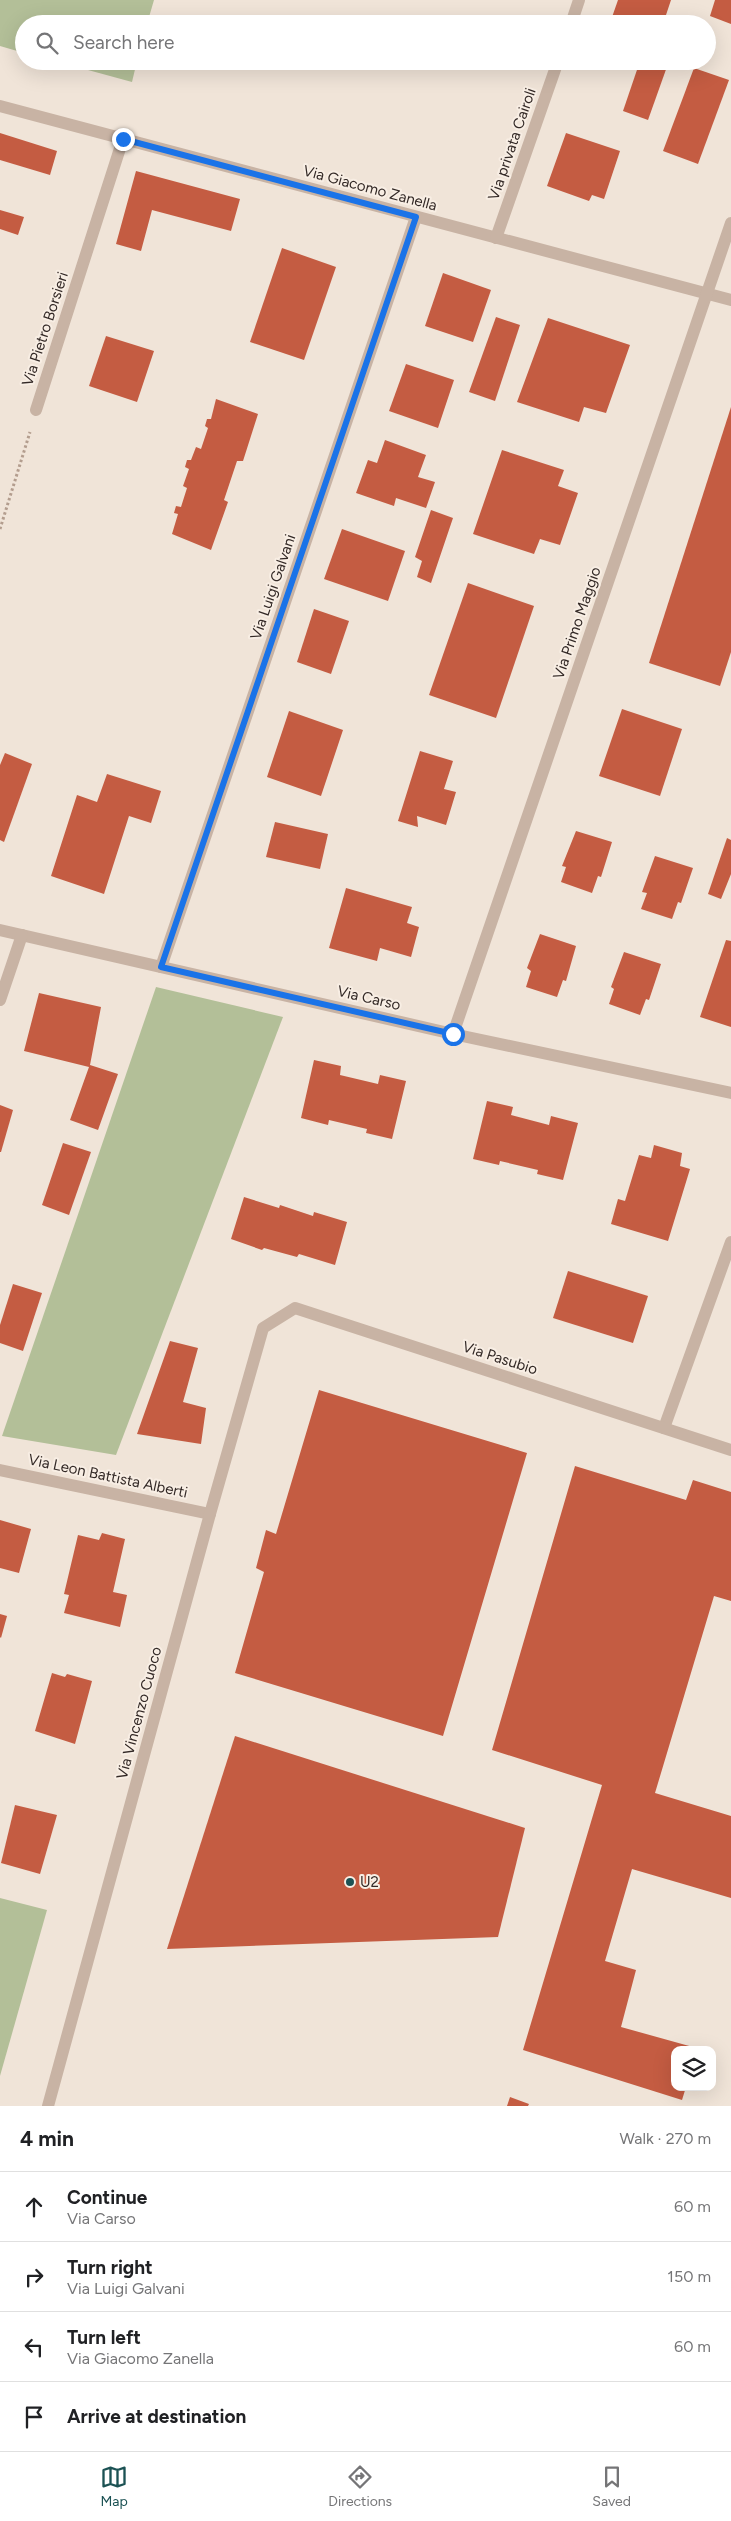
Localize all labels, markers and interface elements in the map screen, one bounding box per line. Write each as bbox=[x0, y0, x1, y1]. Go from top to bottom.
search box bbox=[15, 15, 716, 70]
icon: search bbox=[33, 29, 61, 57]
text: Search here bbox=[73, 31, 175, 54]
street label: Via privata Cairoli bbox=[484, 86, 540, 202]
route end bbox=[112, 128, 135, 151]
street label: Via Giacomo Zanella bbox=[301, 161, 439, 215]
street label: Via Pietro Borsieri bbox=[18, 270, 72, 388]
street label: Via Luigi Galvani bbox=[247, 532, 299, 642]
street label: Via Primo Maggio bbox=[549, 564, 605, 682]
street label: Via Carso bbox=[336, 982, 403, 1014]
route start bbox=[442, 1023, 465, 1046]
street label: Via Pasubio bbox=[460, 1337, 540, 1379]
street label: Via Leon Battista Alberti bbox=[27, 1450, 189, 1502]
street label: Via Vincenzo Cuoco bbox=[113, 1644, 165, 1781]
place label: U2 bbox=[360, 1873, 379, 1891]
marker: U2 bbox=[344, 1876, 356, 1888]
map controls bbox=[671, 2046, 716, 2091]
button: layers bbox=[671, 2046, 716, 2091]
text: 4 min bbox=[20, 2126, 74, 2151]
text: Walk · 270 m bbox=[620, 2129, 711, 2148]
text: Continue bbox=[67, 2186, 147, 2209]
icon: ahead bbox=[20, 2193, 48, 2221]
text: 60 m bbox=[674, 2197, 711, 2216]
text: Via Carso bbox=[67, 2209, 136, 2228]
text: Turn right bbox=[67, 2256, 153, 2279]
icon: right bbox=[20, 2263, 48, 2291]
text: 150 m bbox=[667, 2267, 711, 2286]
text: Via Luigi Galvani bbox=[67, 2279, 185, 2298]
text: Turn left bbox=[67, 2326, 141, 2349]
icon: left bbox=[20, 2333, 48, 2361]
text: 60 m bbox=[674, 2337, 711, 2356]
text: Via Giacomo Zanella bbox=[67, 2349, 214, 2368]
icon: arrive bbox=[20, 2403, 48, 2431]
text: Arrive at destination bbox=[67, 2405, 246, 2428]
tab: Map bbox=[100, 2463, 128, 2510]
tab: Directions bbox=[328, 2463, 392, 2510]
tab: Saved bbox=[592, 2463, 631, 2510]

